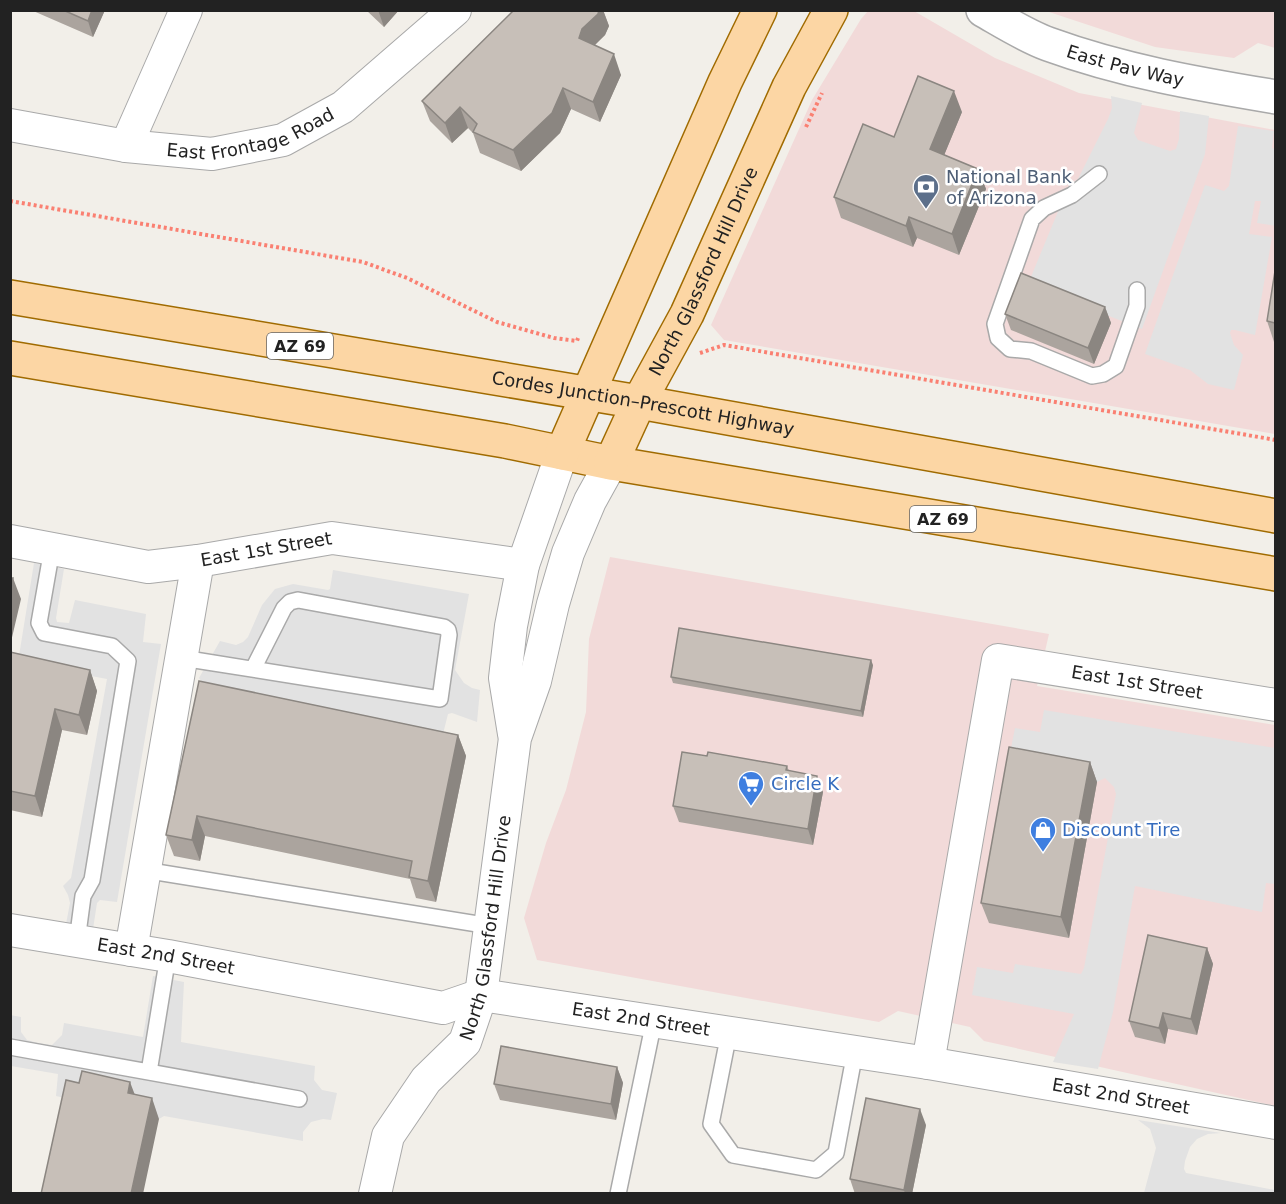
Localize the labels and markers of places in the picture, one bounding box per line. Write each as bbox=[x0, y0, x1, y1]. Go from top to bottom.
place label: National Bank of Arizona bbox=[946, 166, 1073, 208]
bank icon: National Bank of Arizona bbox=[911, 172, 941, 210]
supermarket icon: Circle K bbox=[736, 769, 766, 807]
place label: Circle K bbox=[771, 773, 840, 794]
shop icon: Discount Tire bbox=[1028, 815, 1058, 853]
place label: Discount Tire bbox=[1062, 819, 1180, 840]

